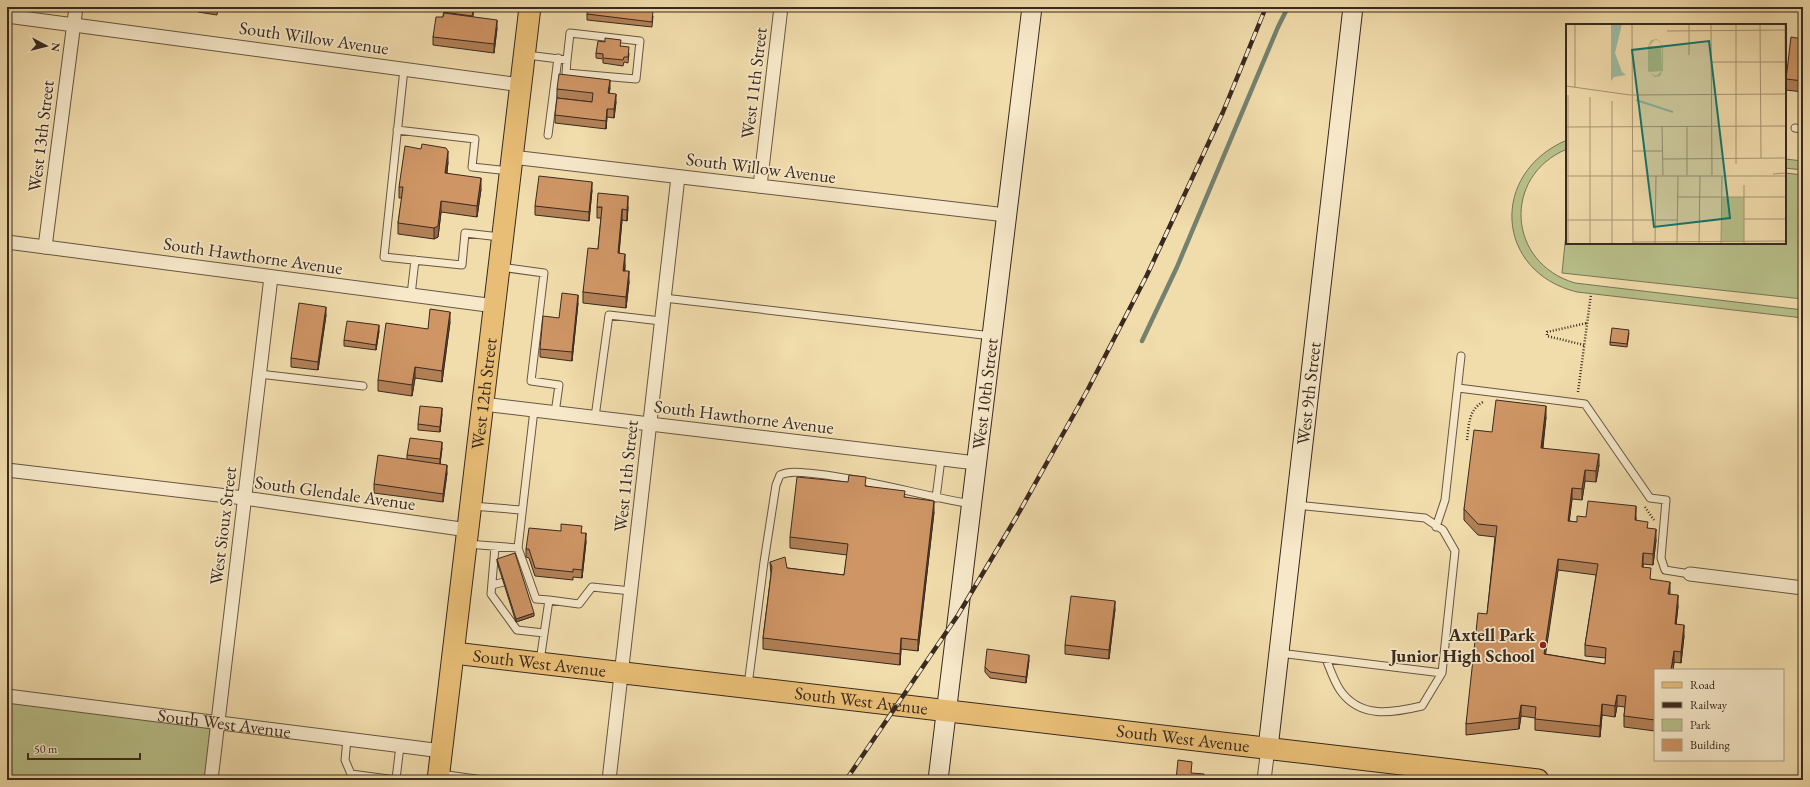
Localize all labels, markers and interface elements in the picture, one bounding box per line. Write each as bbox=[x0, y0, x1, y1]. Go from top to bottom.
street label: South Willow Avenue bbox=[238, 16, 390, 59]
inset map bbox=[1566, 24, 1786, 244]
north arrow bbox=[26, 26, 66, 66]
street label: West 11th Street bbox=[735, 26, 772, 140]
text: N bbox=[48, 42, 63, 53]
street label: West 13th Street bbox=[22, 79, 59, 193]
street label: South Willow Avenue bbox=[685, 147, 837, 188]
street label: South Hawthorne Avenue bbox=[162, 232, 344, 279]
street label: West 12th Street bbox=[465, 336, 502, 451]
street label: West 10th Street bbox=[966, 336, 1003, 451]
street label: West 9th Street bbox=[1291, 340, 1326, 446]
street label: South Hawthorne Avenue bbox=[653, 394, 835, 439]
street label: West 11th Street bbox=[608, 419, 643, 533]
street label: West Sioux Street bbox=[204, 465, 241, 586]
street label: South Glendale Avenue bbox=[253, 470, 417, 515]
place label: Axtell Park Junior High School bbox=[1388, 623, 1536, 667]
marker: Axtell Park Junior High School bbox=[1538, 640, 1548, 650]
street label: South West Avenue bbox=[472, 643, 607, 682]
legend bbox=[1654, 669, 1784, 761]
text: Road bbox=[1690, 677, 1716, 693]
street label: South West Avenue bbox=[793, 681, 929, 719]
text: Railway bbox=[1690, 697, 1728, 713]
street label: South West Avenue bbox=[156, 703, 292, 743]
text: Park bbox=[1690, 717, 1711, 733]
street label: South West Avenue bbox=[1115, 719, 1251, 757]
scale bar bbox=[28, 735, 140, 761]
text: Building bbox=[1690, 737, 1731, 753]
text: 50 m bbox=[34, 741, 58, 757]

